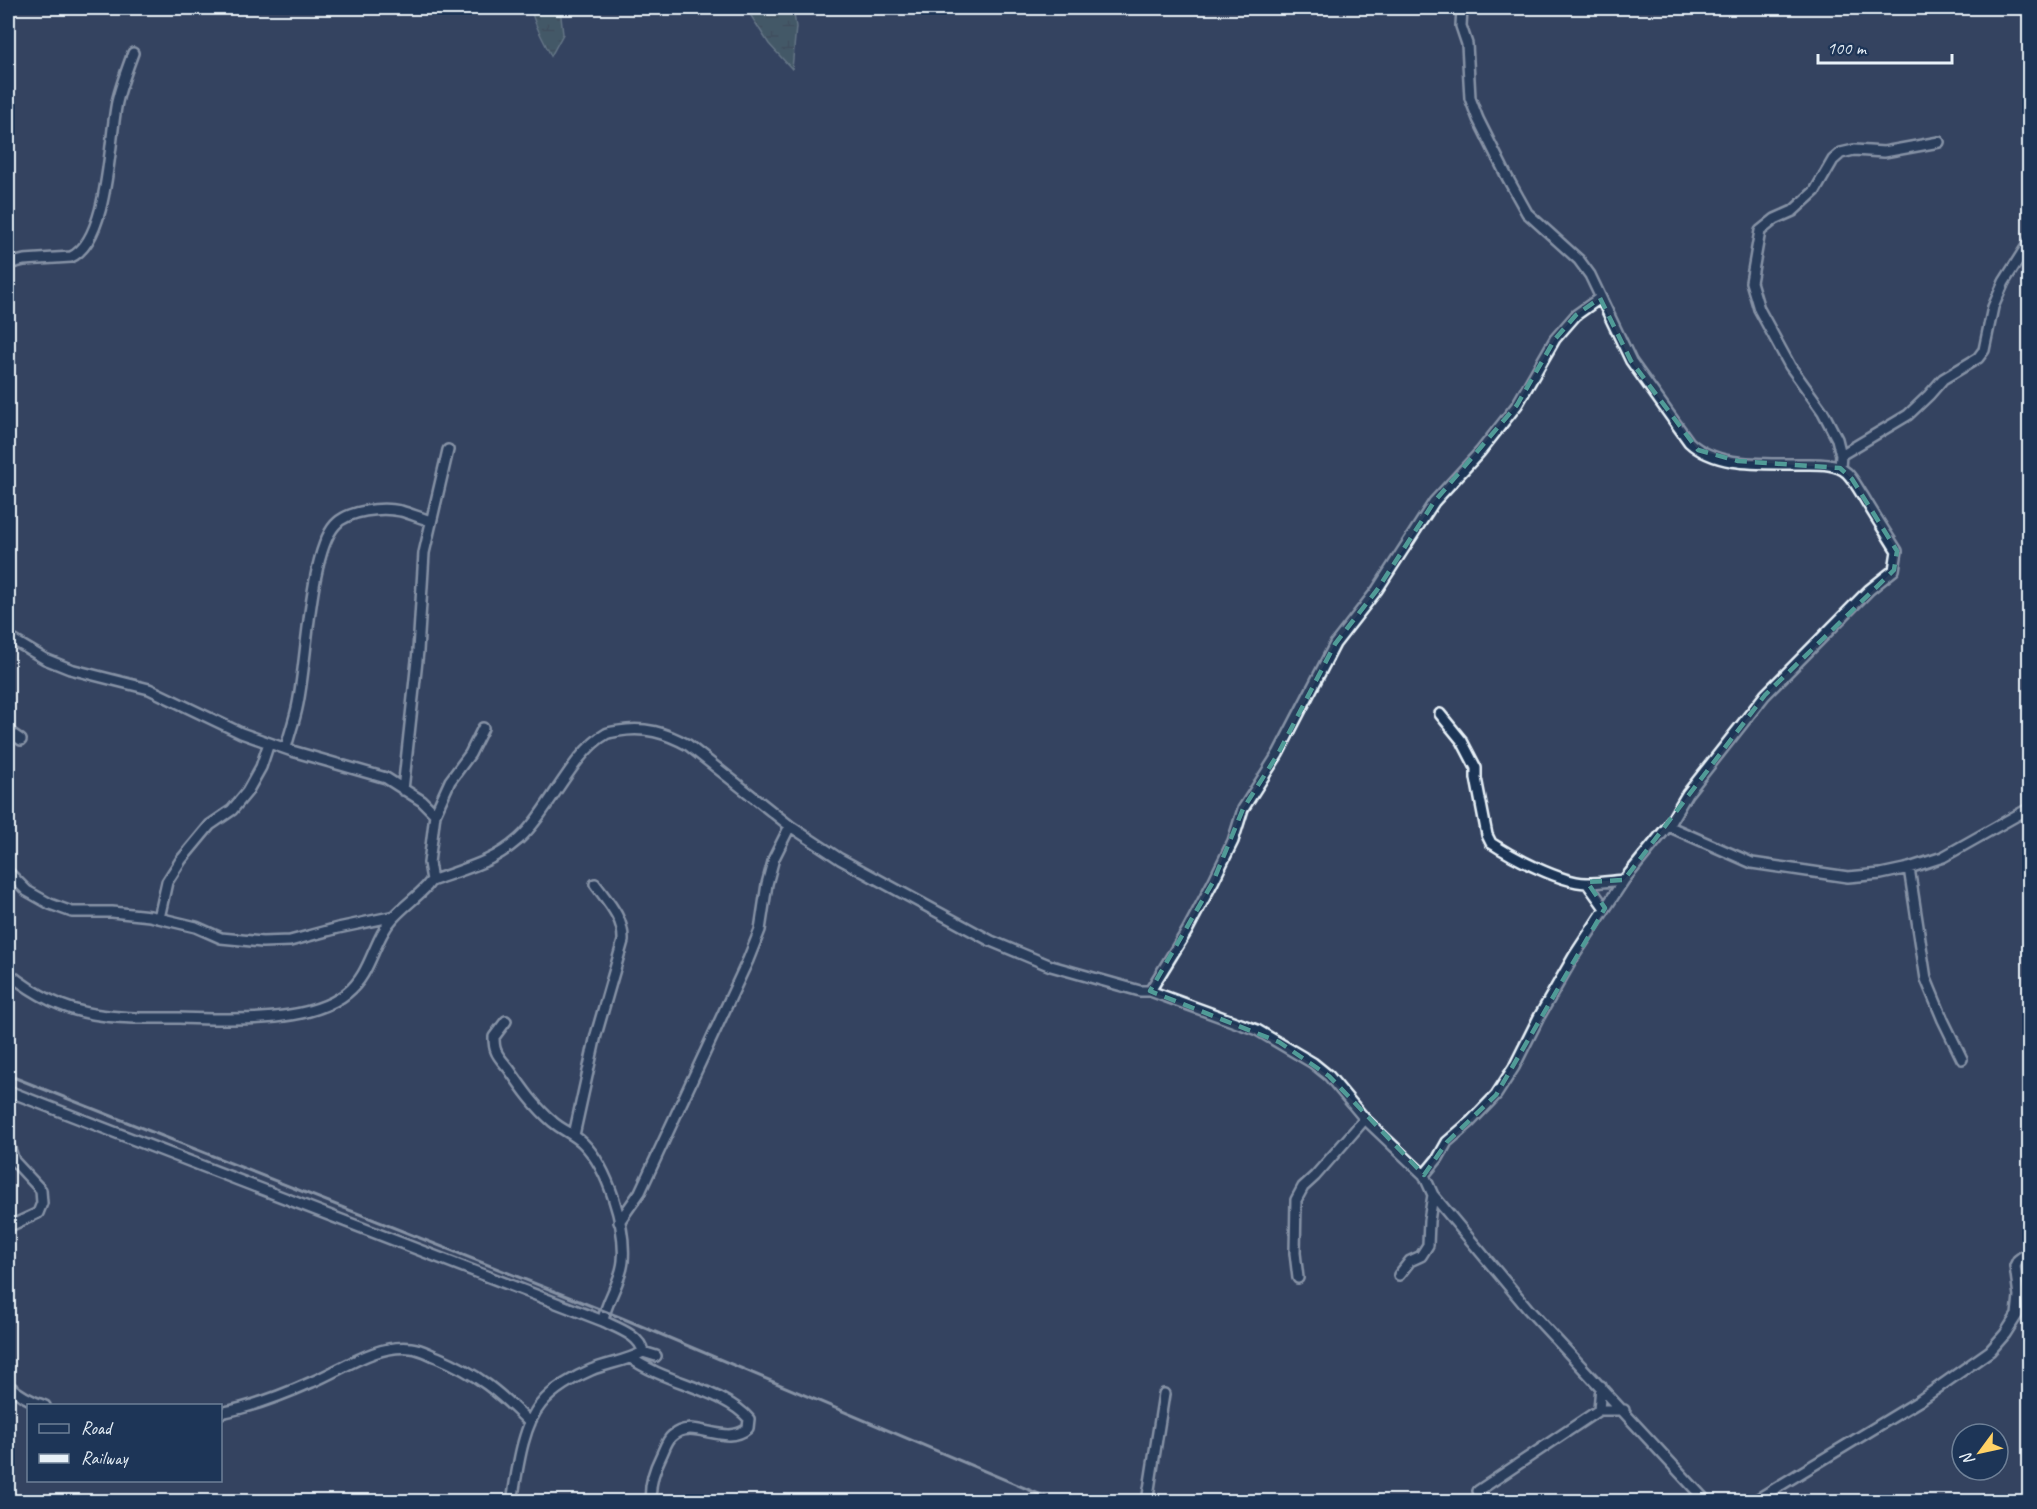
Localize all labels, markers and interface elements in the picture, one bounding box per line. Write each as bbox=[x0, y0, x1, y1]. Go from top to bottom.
scale bar bbox=[1818, 27, 1952, 65]
text: 100 m bbox=[1827, 37, 1868, 59]
legend bbox=[27, 1404, 222, 1482]
text: Road bbox=[81, 1417, 114, 1439]
north arrow bbox=[1950, 1422, 2010, 1482]
text: Railway bbox=[81, 1447, 129, 1469]
text: N bbox=[1955, 1447, 1979, 1469]

